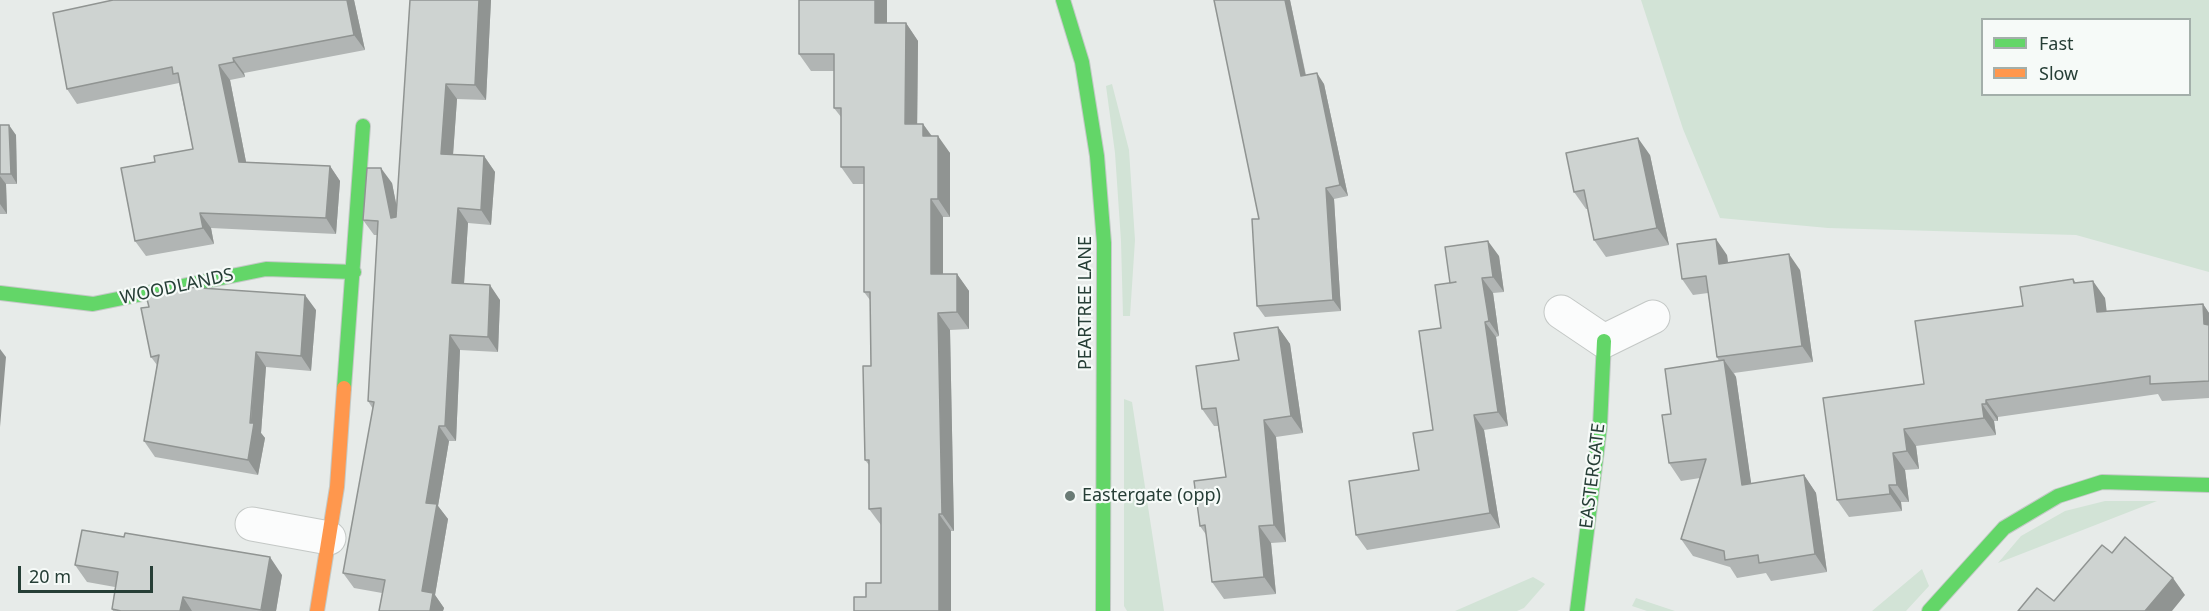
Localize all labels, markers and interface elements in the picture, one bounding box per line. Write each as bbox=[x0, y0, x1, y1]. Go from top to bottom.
legend bbox=[1981, 18, 2191, 96]
text: Fast bbox=[2039, 31, 2074, 55]
text: Slow bbox=[2039, 61, 2078, 85]
street label: PEARTREE LANE bbox=[1075, 236, 1097, 370]
street label: WOODLANDS bbox=[118, 264, 236, 310]
street label: EASTERGATE bbox=[1576, 422, 1610, 530]
place label: Eastergate (opp) bbox=[1082, 485, 1221, 507]
marker: Eastergate (opp) bbox=[1063, 489, 1077, 503]
scale bar bbox=[21, 554, 156, 592]
text: 20 m bbox=[29, 564, 71, 588]

